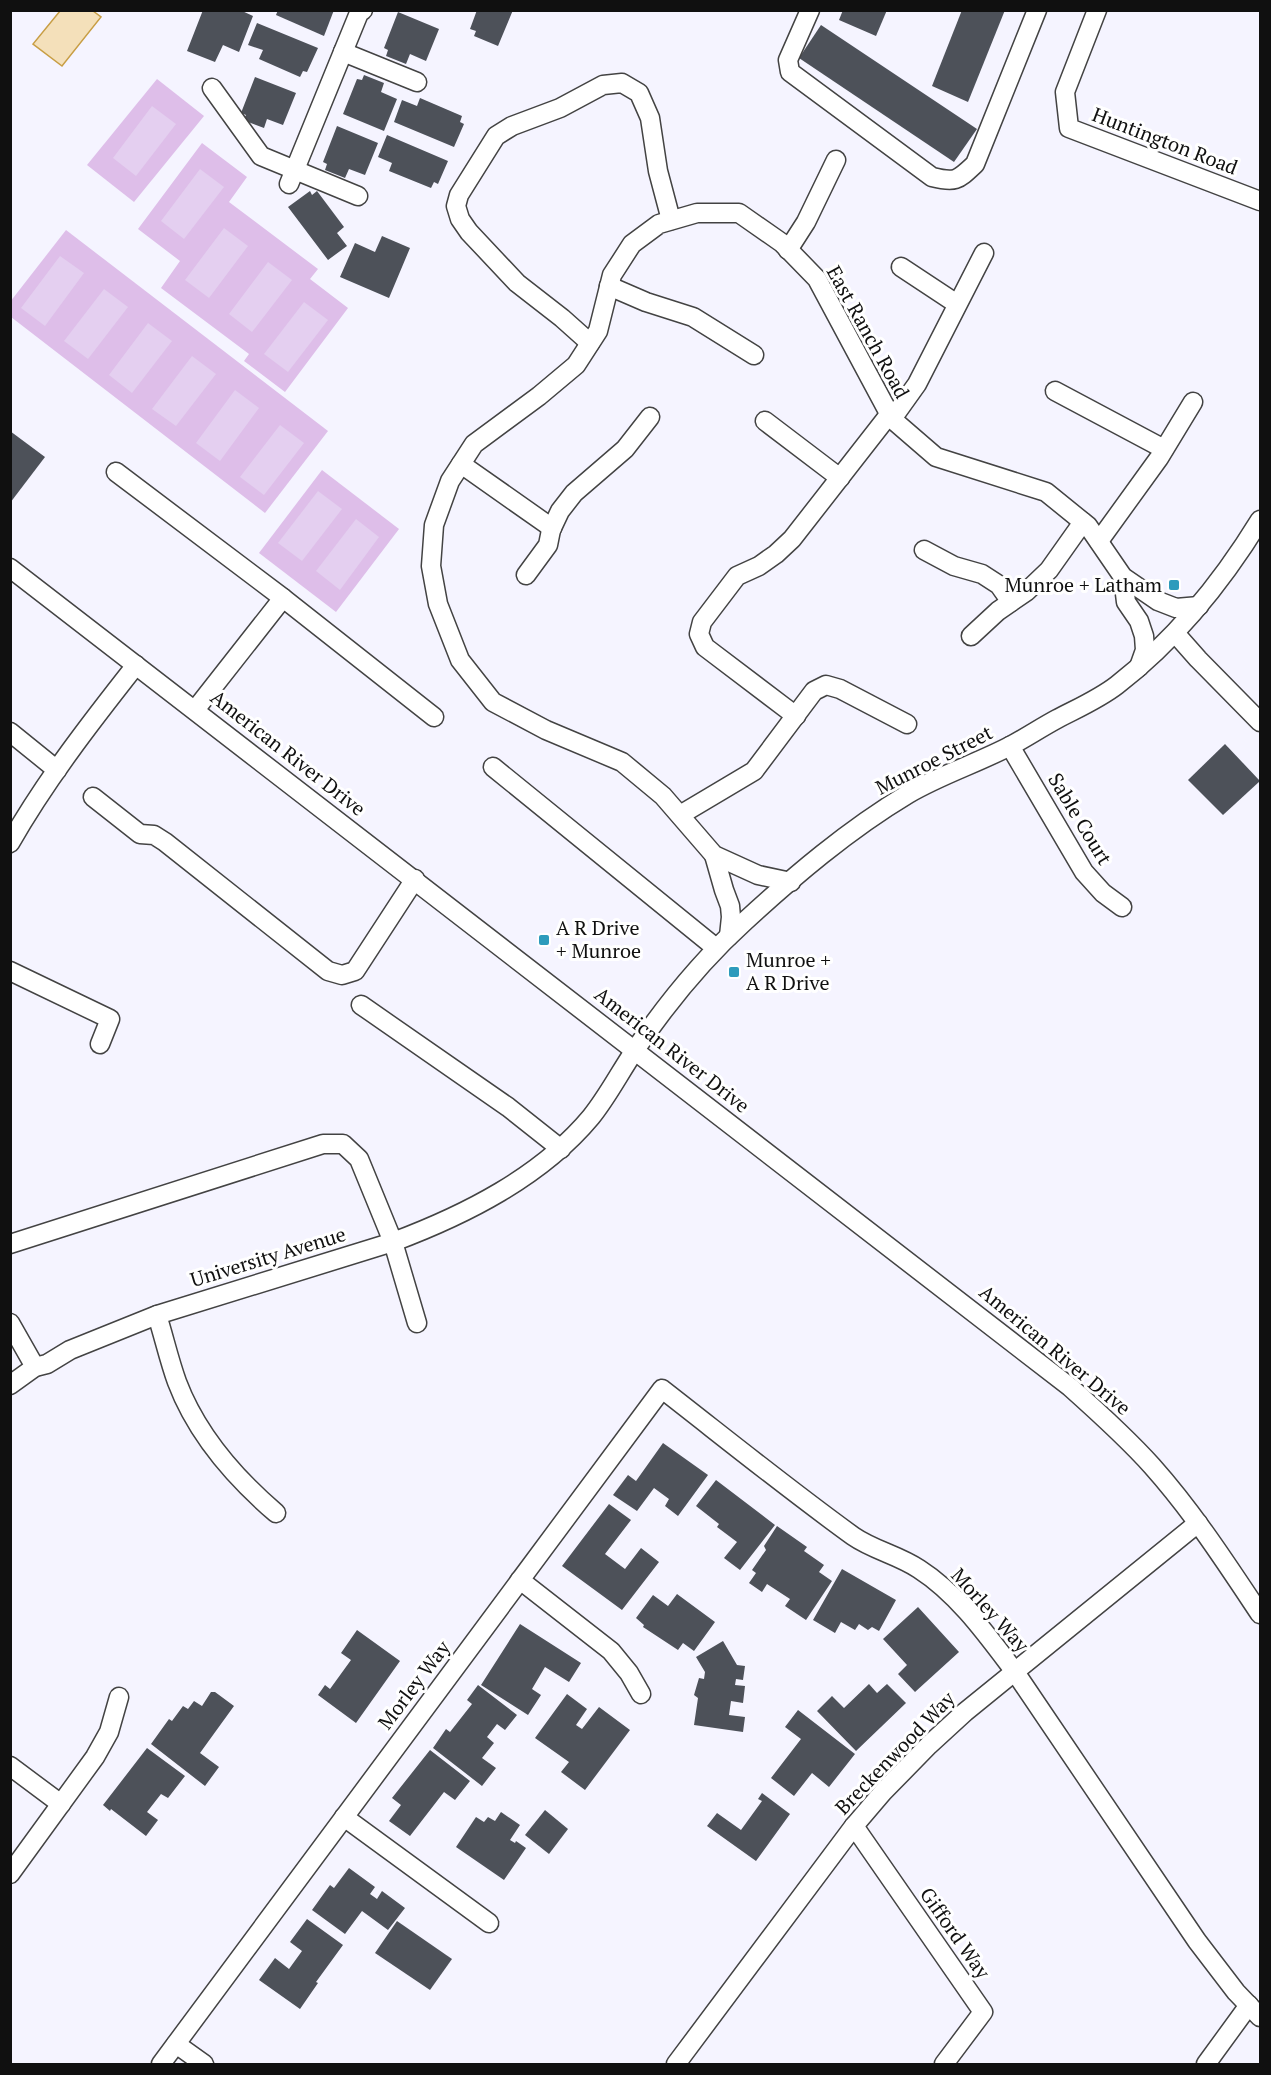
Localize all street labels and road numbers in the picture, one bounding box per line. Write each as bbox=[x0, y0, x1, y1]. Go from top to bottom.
street label: Huntington Road bbox=[1089, 100, 1242, 181]
street label: East Ranch Road bbox=[821, 261, 916, 403]
street label: American River Drive bbox=[205, 684, 371, 822]
street label: Munroe Street bbox=[871, 718, 997, 801]
street label: Sable Court bbox=[1042, 768, 1119, 870]
street label: American River Drive bbox=[589, 981, 755, 1119]
street label: University Avenue bbox=[187, 1220, 349, 1293]
street label: American River Drive bbox=[974, 1278, 1137, 1421]
street label: Morley Way bbox=[945, 1562, 1036, 1658]
street label: Morley Way bbox=[371, 1634, 456, 1734]
street label: Breckenwood Way bbox=[829, 1685, 961, 1820]
street label: Gifford Way bbox=[914, 1882, 997, 1984]

